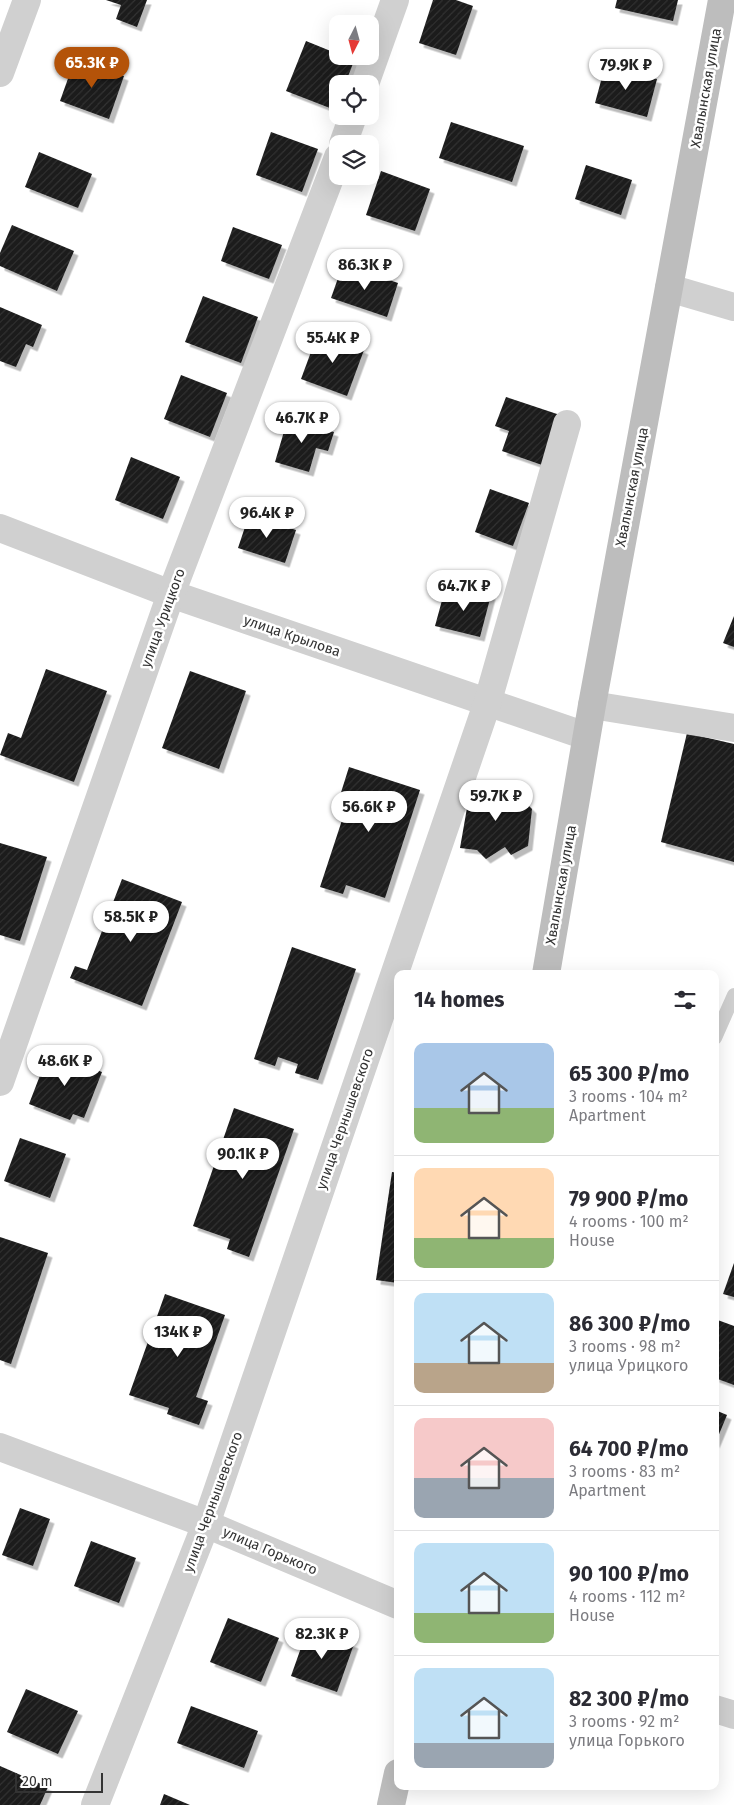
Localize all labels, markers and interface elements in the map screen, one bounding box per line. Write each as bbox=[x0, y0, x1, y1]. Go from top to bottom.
north arrow bbox=[329, 15, 379, 65]
map controls bbox=[329, 15, 379, 185]
street label: Хвалынская улица bbox=[687, 27, 725, 149]
pin: 65.3K ₽ bbox=[46, 46, 138, 89]
pin: 79.9K ₽ bbox=[580, 48, 672, 91]
text: 65.3K ₽ bbox=[65, 53, 119, 72]
text: 79.9K ₽ bbox=[600, 55, 652, 74]
button: locate bbox=[329, 75, 379, 125]
button: layers bbox=[329, 135, 379, 185]
pin: 86.3K ₽ bbox=[319, 248, 411, 291]
text: 86.3K ₽ bbox=[338, 255, 392, 274]
pin: 55.4K ₽ bbox=[287, 322, 379, 364]
text: 55.4K ₽ bbox=[306, 328, 360, 347]
pin: 46.7K ₽ bbox=[256, 402, 348, 444]
text: 46.7K ₽ bbox=[276, 408, 328, 427]
street label: Хвалынская улица bbox=[612, 426, 652, 548]
pin: 96.4K ₽ bbox=[221, 496, 313, 539]
text: 96.4K ₽ bbox=[240, 503, 294, 522]
street label: улица Урицкого bbox=[137, 566, 189, 670]
pin: 64.7K ₽ bbox=[418, 570, 510, 612]
text: 64.7K ₽ bbox=[438, 576, 490, 595]
street label: улица Крылова bbox=[241, 611, 343, 661]
pin: 59.7K ₽ bbox=[450, 780, 542, 822]
text: 59.7K ₽ bbox=[470, 786, 522, 805]
pin: 56.6K ₽ bbox=[323, 790, 415, 833]
text: 56.6K ₽ bbox=[342, 797, 396, 816]
street label: Хвалынская улица bbox=[542, 824, 580, 946]
pin: 58.5K ₽ bbox=[85, 900, 177, 943]
text: 58.5K ₽ bbox=[104, 907, 158, 926]
icon: filters bbox=[671, 986, 699, 1014]
text: 14 homes bbox=[414, 987, 504, 1013]
pin: 48.6K ₽ bbox=[19, 1044, 111, 1087]
street label: улица Чернышевского bbox=[313, 1046, 377, 1192]
text: 48.6K ₽ bbox=[38, 1051, 92, 1070]
text: 65 300 ₽/mo bbox=[569, 1061, 689, 1087]
icon: home bbox=[454, 1063, 514, 1123]
text: 3 rooms · 104 m² bbox=[569, 1087, 688, 1106]
text: Apartment bbox=[569, 1106, 646, 1125]
pin: 90.1K ₽ bbox=[197, 1138, 289, 1180]
text: 90.1K ₽ bbox=[217, 1144, 269, 1163]
text: 79 900 ₽/mo bbox=[569, 1186, 688, 1212]
icon: home bbox=[454, 1188, 514, 1248]
text: 4 rooms · 100 m² bbox=[569, 1212, 689, 1231]
text: House bbox=[569, 1231, 615, 1250]
text: 86 300 ₽/mo bbox=[569, 1311, 690, 1337]
icon: home bbox=[454, 1313, 514, 1373]
pin: 134K ₽ bbox=[137, 1316, 219, 1358]
text: 134K ₽ bbox=[154, 1322, 202, 1341]
text: 3 rooms · 98 m² bbox=[569, 1337, 681, 1356]
text: улица Урицкого bbox=[569, 1356, 688, 1375]
street label: улица Чернышевского bbox=[180, 1429, 246, 1575]
text: 64 700 ₽/mo bbox=[569, 1436, 689, 1462]
icon: home bbox=[454, 1438, 514, 1498]
text: 3 rooms · 83 m² bbox=[569, 1462, 680, 1481]
text: Apartment bbox=[569, 1481, 646, 1500]
street label: улица Горького bbox=[220, 1523, 320, 1579]
text: 90 100 ₽/mo bbox=[569, 1561, 689, 1587]
icon: home bbox=[454, 1563, 514, 1623]
text: 4 rooms · 112 m² bbox=[569, 1587, 685, 1606]
text: House bbox=[569, 1606, 615, 1625]
pin: 82.3K ₽ bbox=[276, 1618, 368, 1660]
text: 82.3K ₽ bbox=[295, 1624, 349, 1643]
text: 82 300 ₽/mo bbox=[569, 1686, 689, 1712]
icon: home bbox=[454, 1688, 514, 1748]
text: 3 rooms · 92 m² bbox=[569, 1712, 679, 1731]
text: улица Горького bbox=[569, 1731, 685, 1750]
scale bar bbox=[15, 1770, 102, 1793]
text: 20 m bbox=[22, 1773, 52, 1790]

